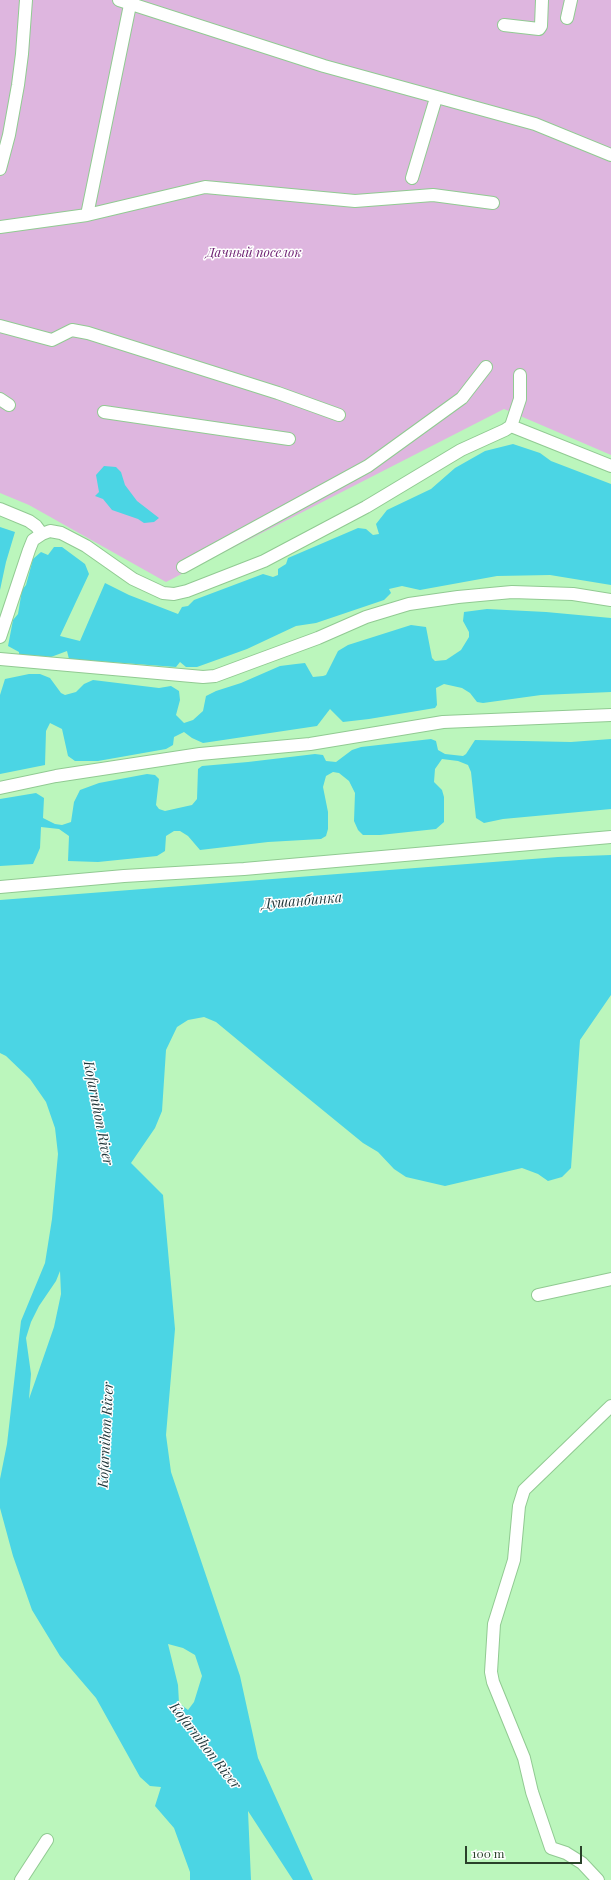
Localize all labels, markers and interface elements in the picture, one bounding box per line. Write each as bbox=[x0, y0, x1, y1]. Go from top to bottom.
park label: Дачный поселок bbox=[206, 245, 302, 261]
water label: Душанбинка bbox=[261, 889, 343, 913]
water label: Kofarnihon River bbox=[80, 1060, 116, 1166]
water label: Kofarnihon River bbox=[95, 1382, 117, 1488]
water label: Kofarnihon River bbox=[166, 1699, 244, 1793]
scale bar bbox=[467, 1838, 584, 1864]
text: 100 m bbox=[472, 1845, 504, 1861]

